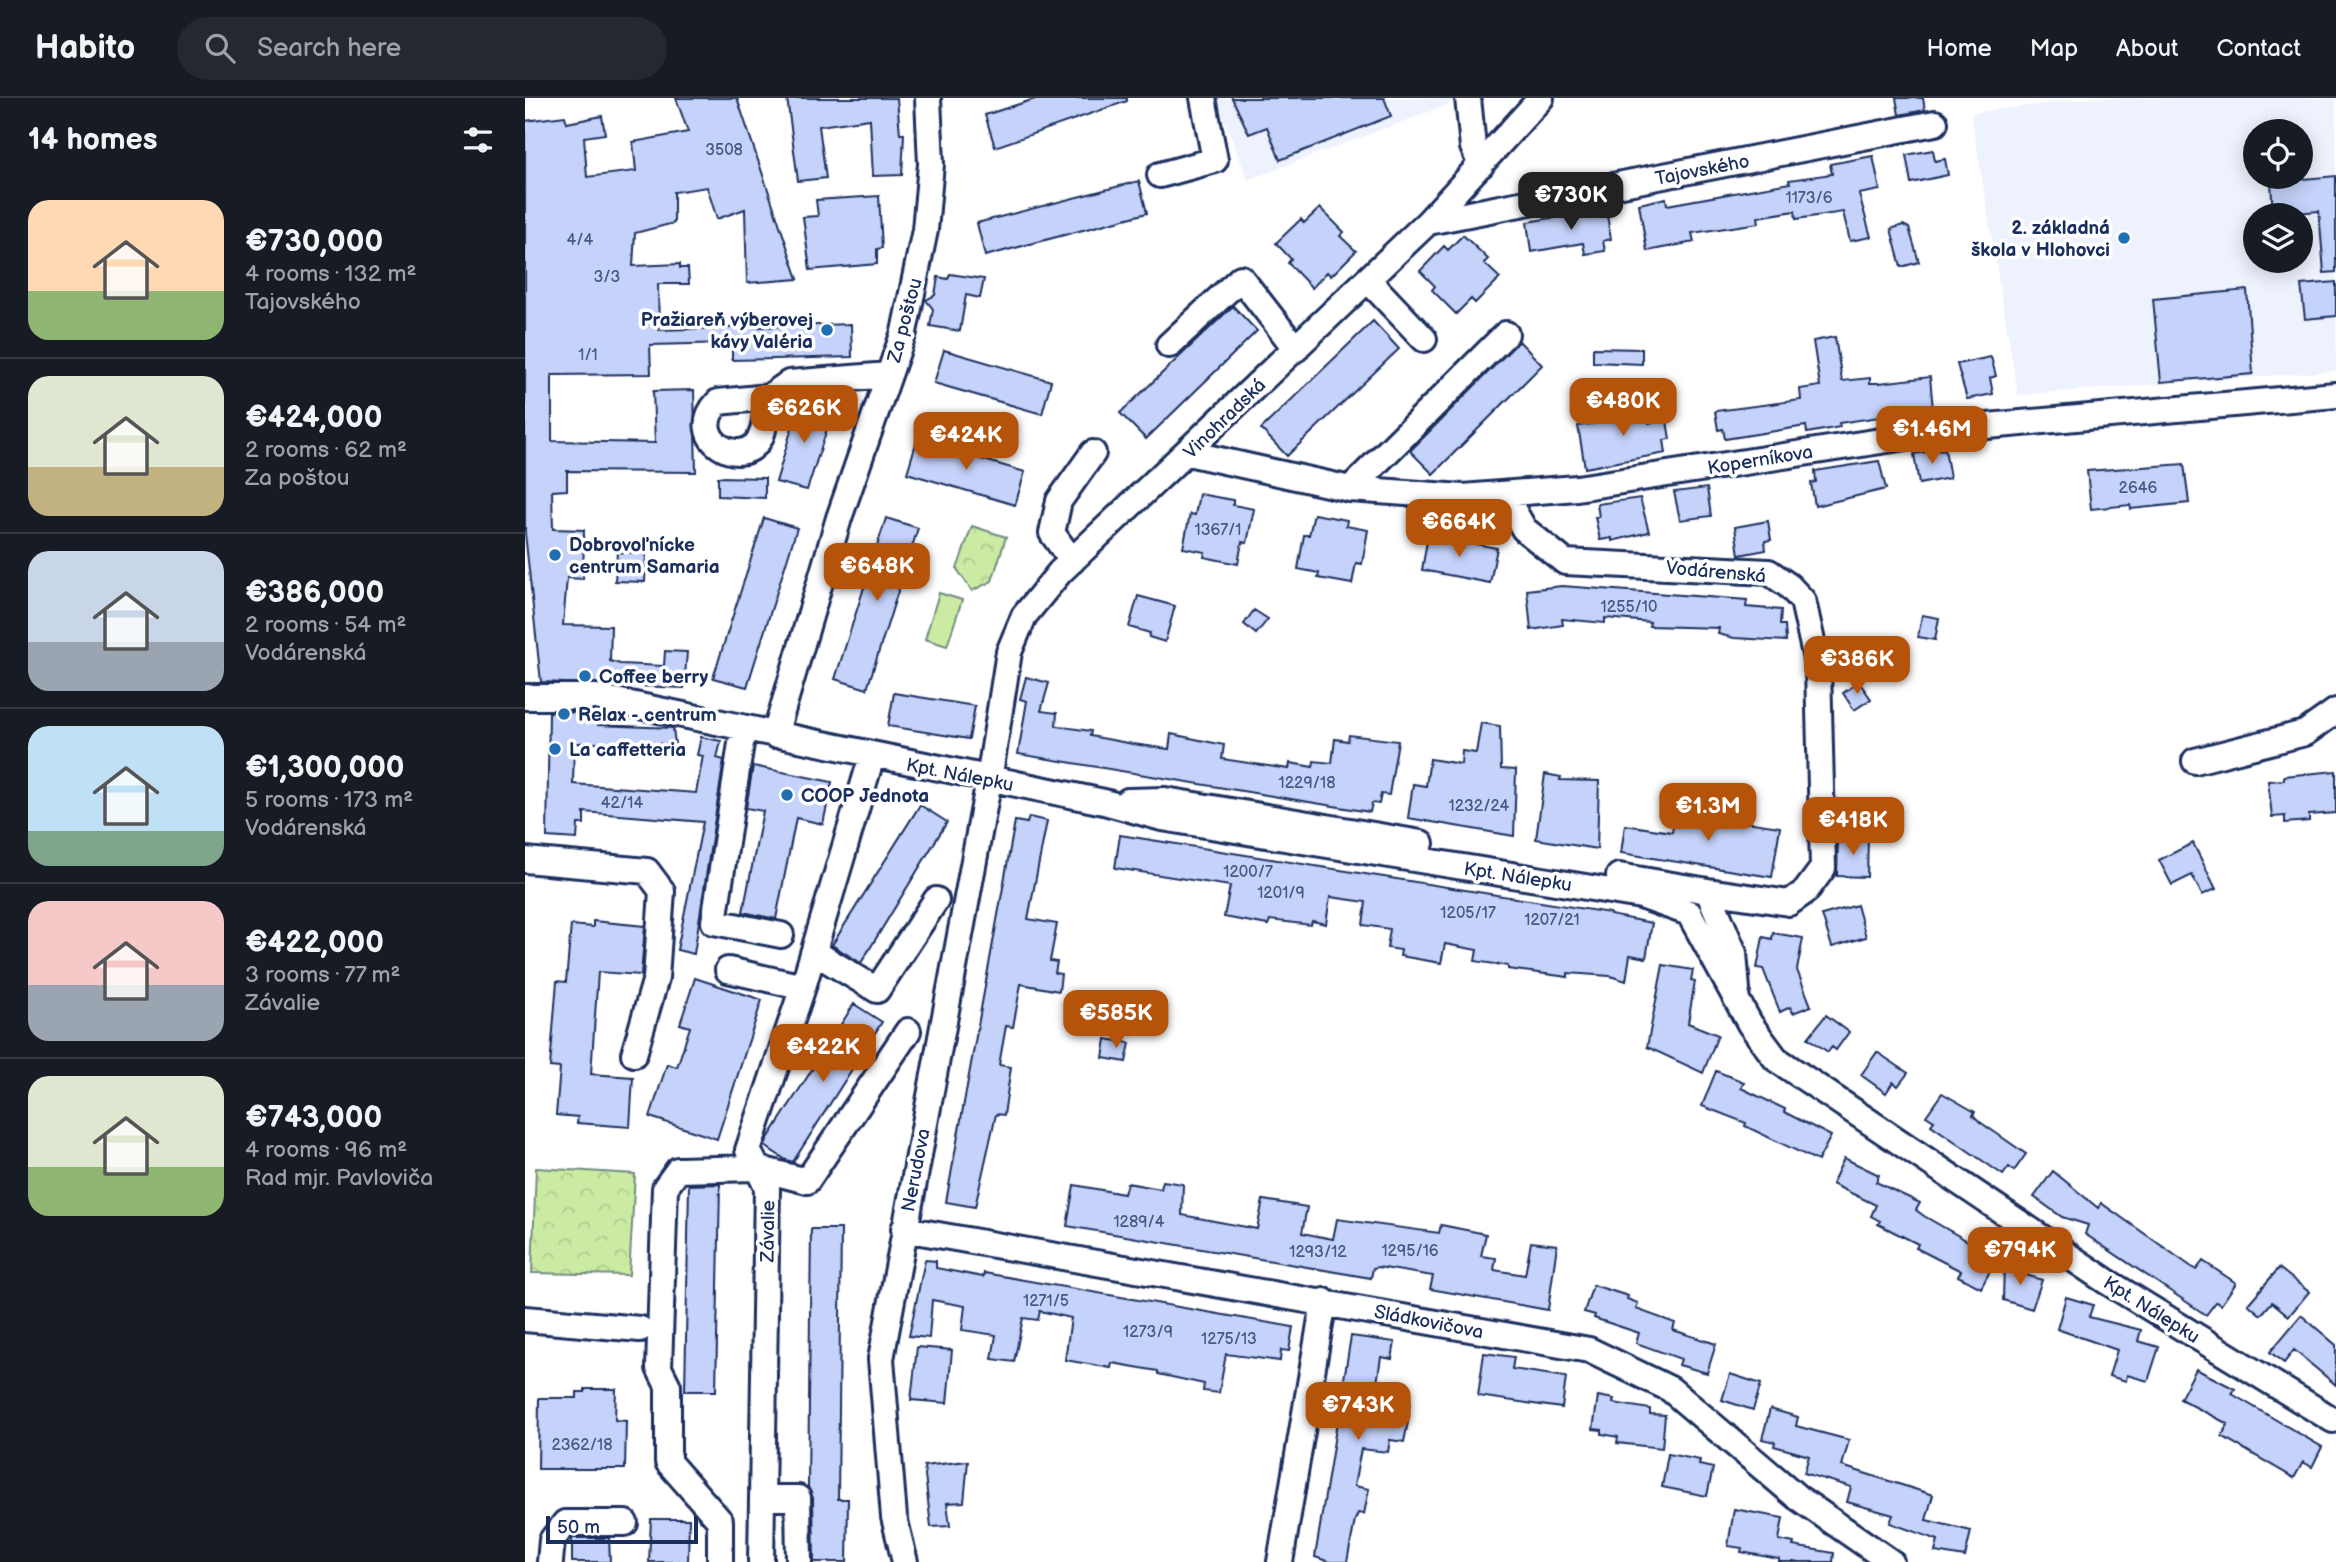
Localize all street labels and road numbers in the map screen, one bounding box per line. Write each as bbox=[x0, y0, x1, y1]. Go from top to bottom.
street label: Tajovského bbox=[1653, 150, 1751, 191]
street label: Za poštou bbox=[883, 276, 928, 366]
street label: Vinohradská bbox=[1179, 374, 1271, 464]
street label: Koperníkova bbox=[1706, 441, 1815, 480]
street label: Vodárenská bbox=[1665, 557, 1767, 588]
street label: Kpt. Nálepku bbox=[904, 754, 1015, 797]
street label: Kpt. Nálepku bbox=[1462, 858, 1573, 897]
street label: Nerudova bbox=[897, 1127, 936, 1214]
street label: Závalie bbox=[756, 1200, 781, 1263]
street label: Kpt. Nálepku bbox=[2099, 1272, 2203, 1349]
street label: Sládkovičova bbox=[1372, 1301, 1485, 1344]

